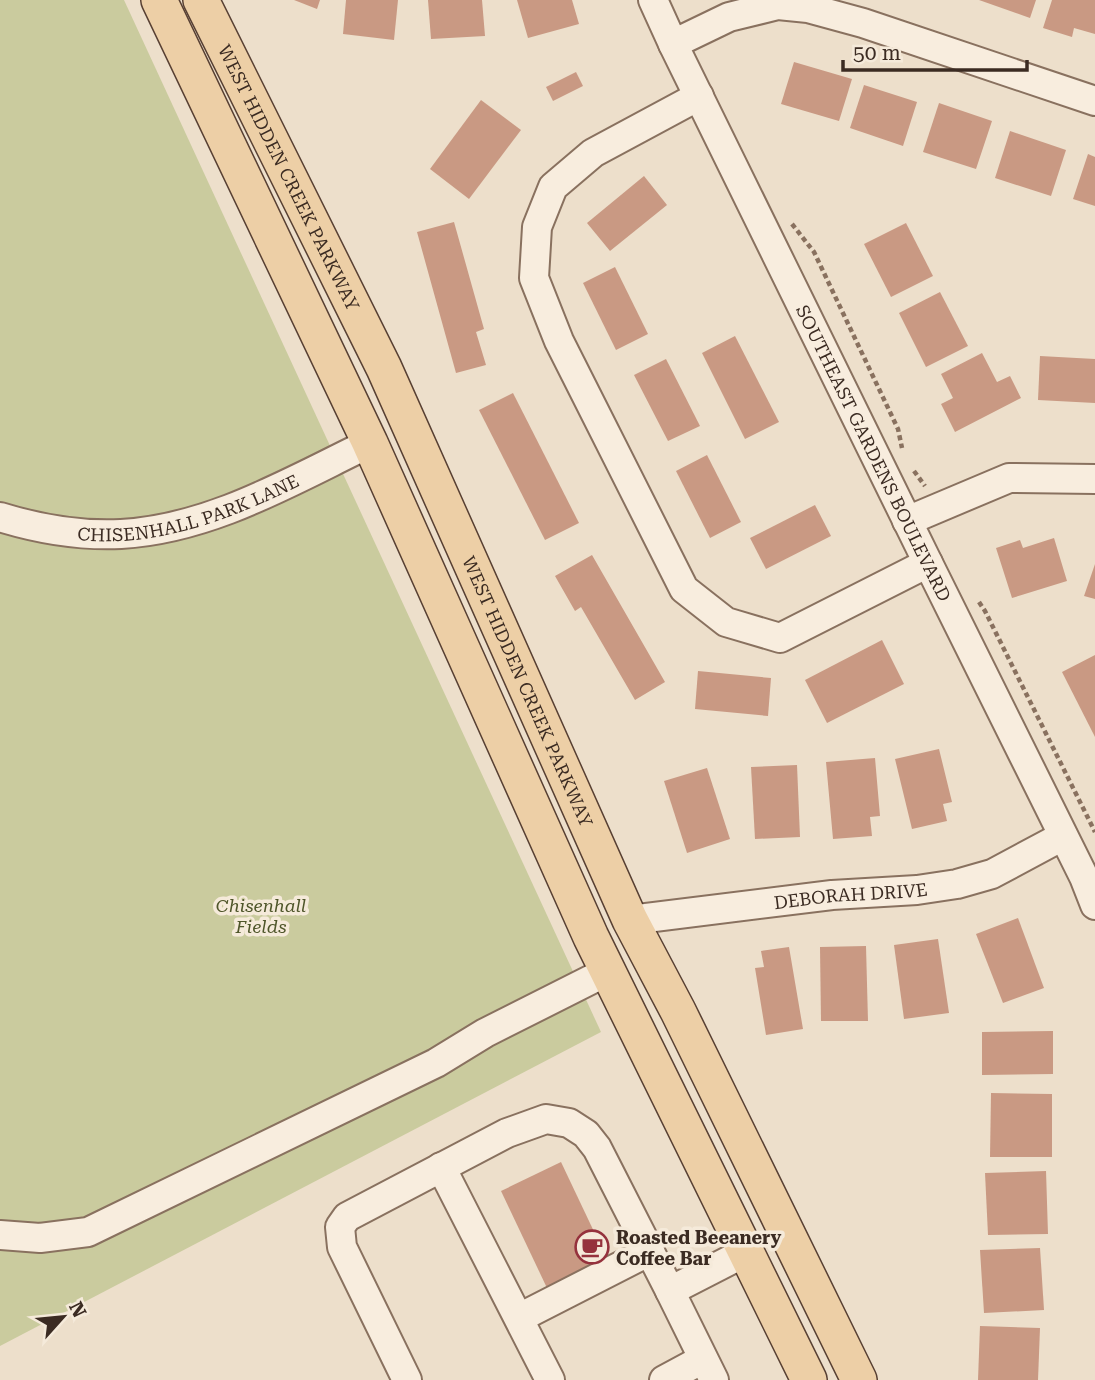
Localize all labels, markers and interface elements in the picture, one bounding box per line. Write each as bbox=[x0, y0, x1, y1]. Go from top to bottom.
scale bar bbox=[843, 28, 1027, 72]
street label: WEST HIDDEN CREEK PARKWAY bbox=[214, 41, 364, 314]
text: 50 m bbox=[853, 41, 901, 65]
street label: SOUTHEAST GARDENS BOULEVARD bbox=[792, 301, 956, 605]
street label: CHISENHALL PARK LANE bbox=[77, 469, 302, 545]
street label: WEST HIDDEN CREEK PARKWAY bbox=[459, 553, 598, 831]
street label: DEBORAH DRIVE bbox=[773, 878, 929, 913]
park label: Chisenhall Fields bbox=[216, 895, 306, 937]
place label: Roasted Beeanery Coffee Bar bbox=[616, 1227, 781, 1269]
cafe icon: Roasted Beeanery Coffee Bar bbox=[573, 1228, 611, 1266]
north arrow bbox=[28, 1282, 98, 1352]
text: N bbox=[64, 1298, 91, 1322]

